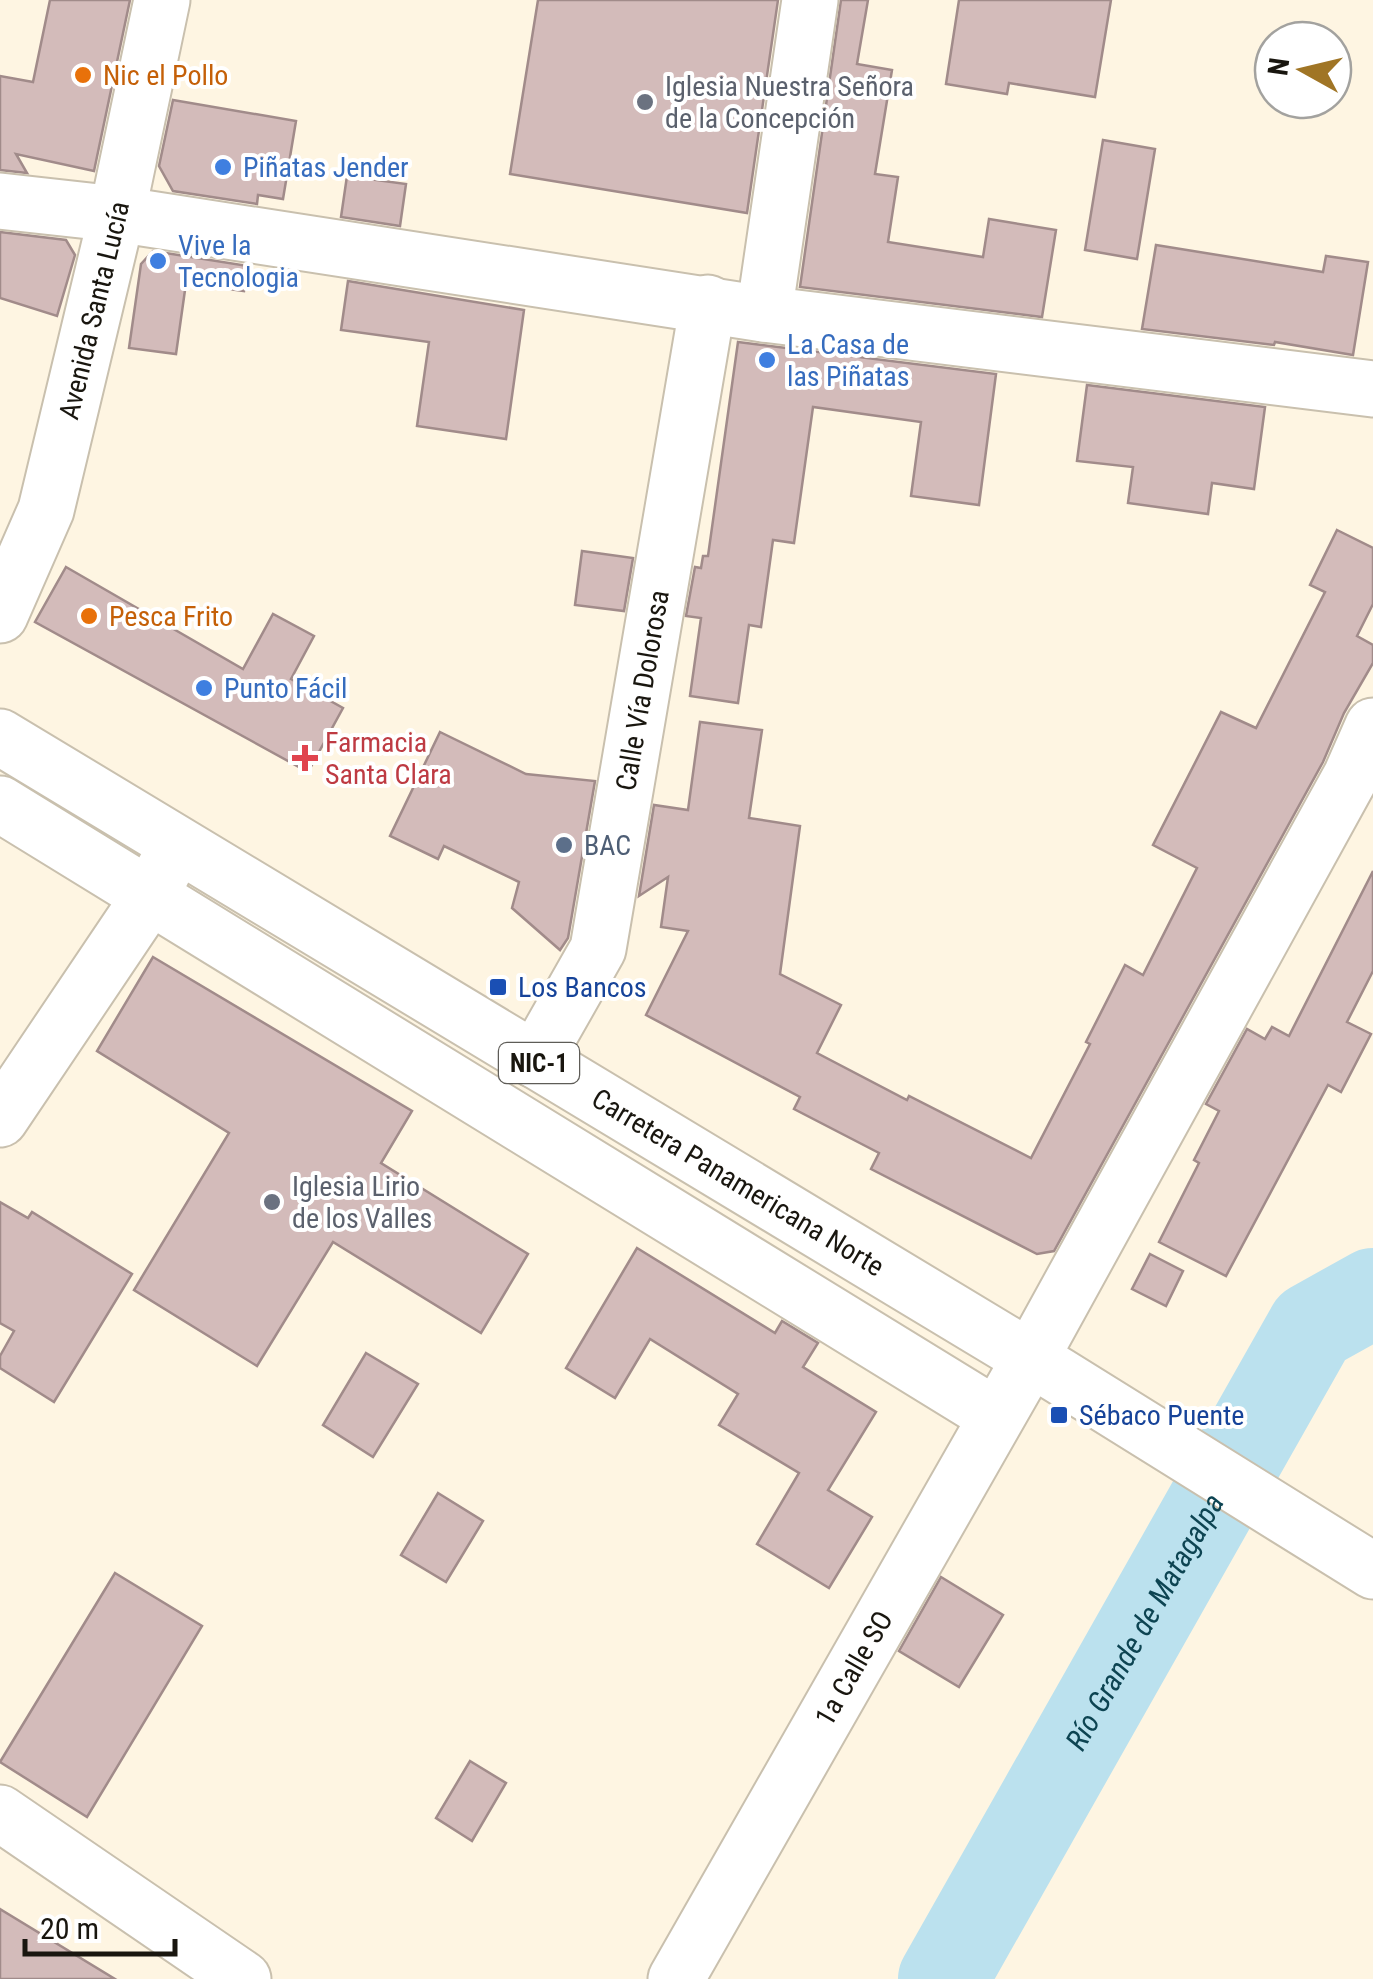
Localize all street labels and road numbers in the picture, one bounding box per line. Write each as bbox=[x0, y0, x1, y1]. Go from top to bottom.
street label: Avenida Santa Lucía bbox=[52, 198, 136, 423]
street label: Calle Vía Dolorosa bbox=[609, 588, 676, 793]
road number: NIC-1 bbox=[499, 1043, 579, 1083]
street label: Carretera Panamericana Norte bbox=[586, 1082, 890, 1283]
street label: 1a Calle SO bbox=[808, 1605, 900, 1732]

